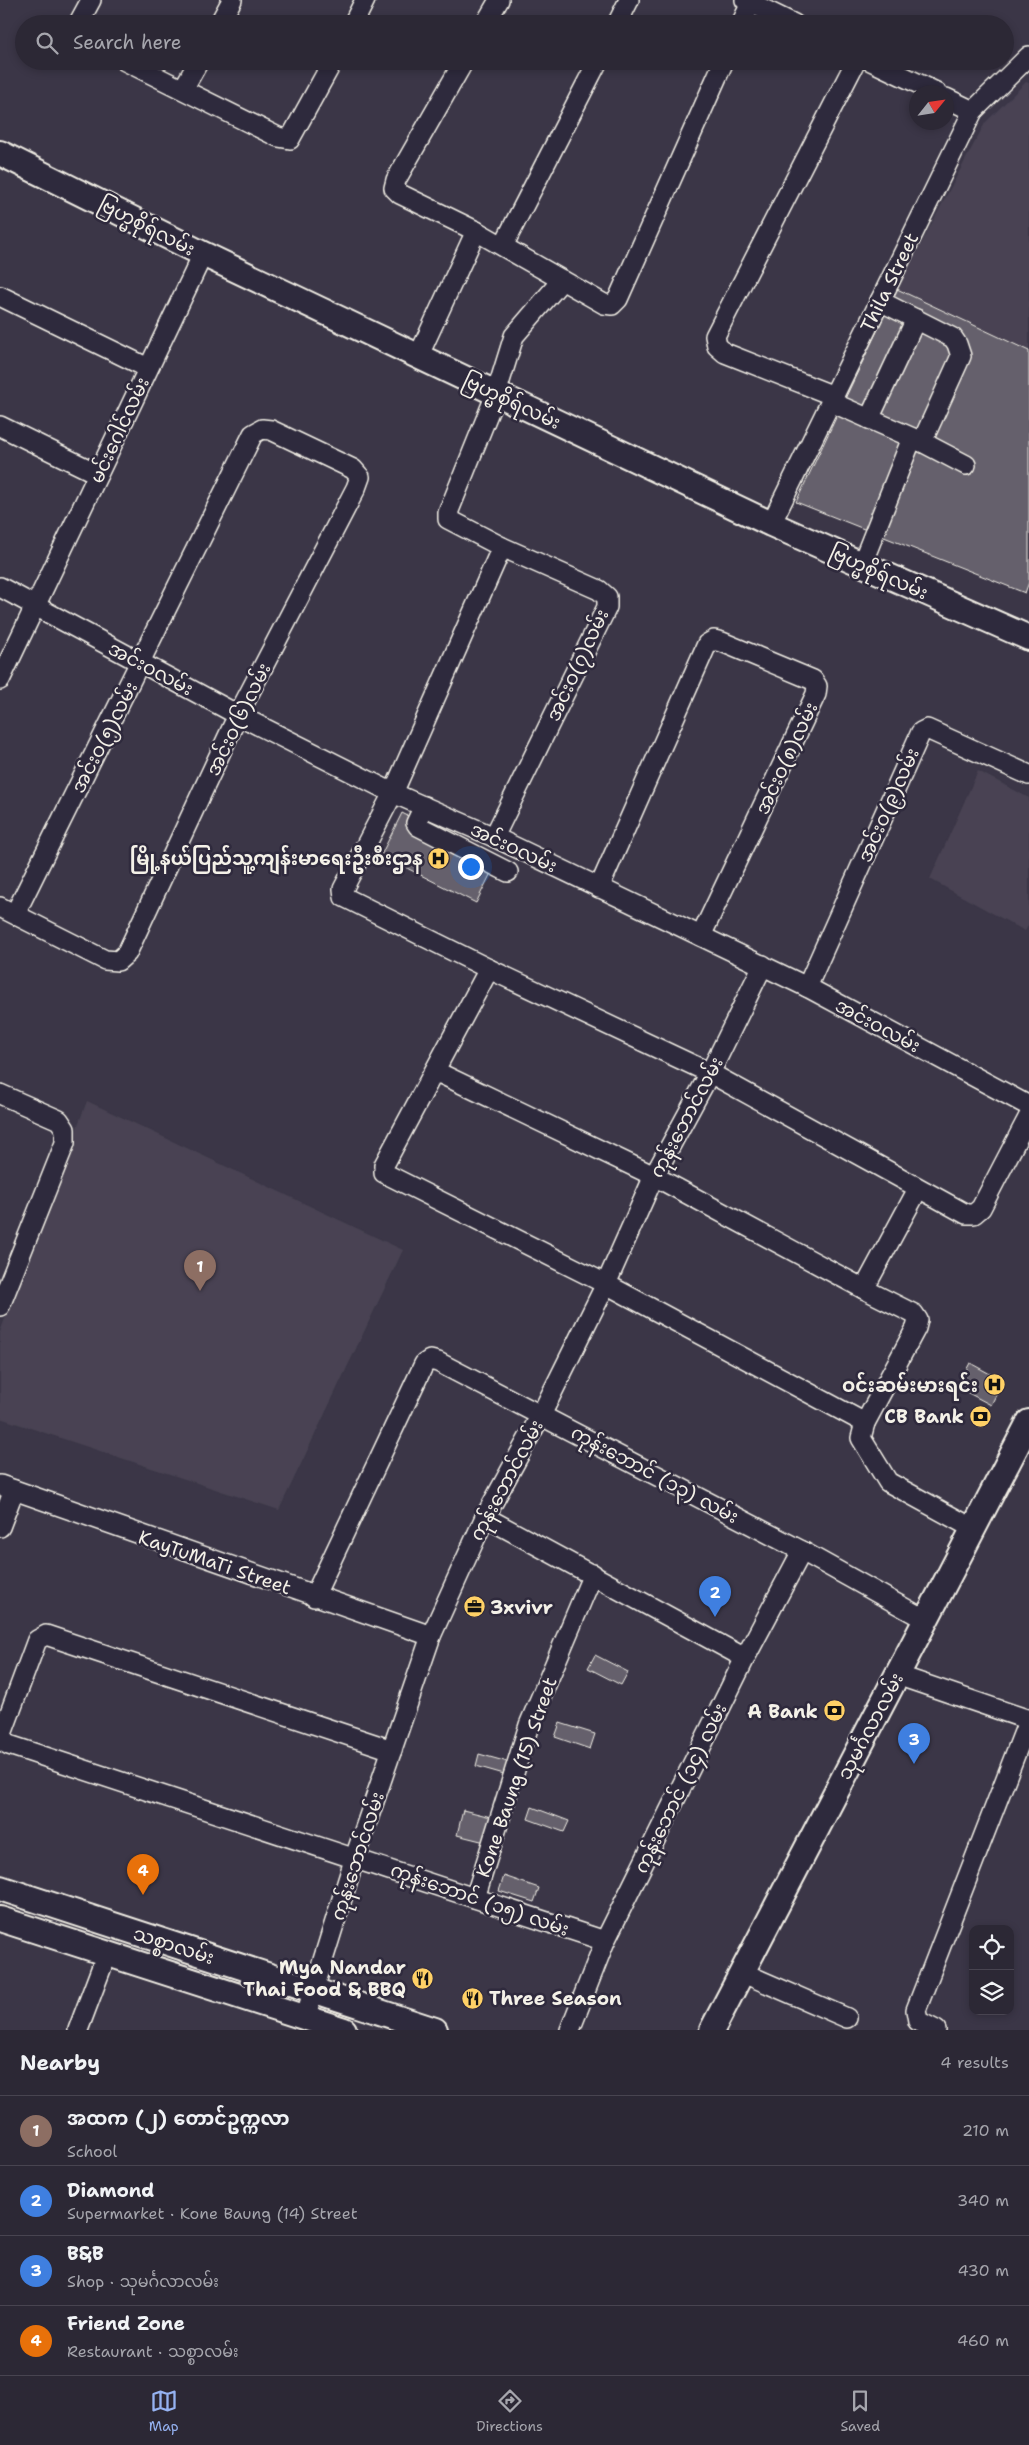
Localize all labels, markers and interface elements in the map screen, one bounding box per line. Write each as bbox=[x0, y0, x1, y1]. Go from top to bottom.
search box bbox=[15, 15, 1014, 70]
icon: search bbox=[33, 29, 61, 57]
text: Search here bbox=[73, 30, 182, 55]
north arrow bbox=[909, 85, 954, 130]
street label: ဗြဟ္မစိုရ်လမ်း bbox=[92, 190, 200, 265]
street label: Thila Street bbox=[855, 228, 924, 336]
street label: ဗြဟ္မစိုရ်လမ်း bbox=[457, 366, 566, 439]
street label: မင်းဂေါင်လမ်း bbox=[82, 372, 155, 487]
street label: ဗြဟ္မစိုရ်လမ်း bbox=[824, 538, 933, 609]
street label: အင်းဝ(၇)လမ်း bbox=[539, 604, 617, 727]
street label: အင်းဝလမ်း bbox=[104, 634, 199, 701]
street label: အင်းဝ(၆)လမ်း bbox=[199, 658, 277, 780]
street label: အင်းဝ(၅)လမ်း bbox=[64, 676, 146, 798]
street label: အင်းဝ(၈)လမ်း bbox=[748, 697, 823, 818]
street label: အင်းဝ(၉)လမ်း bbox=[850, 743, 928, 867]
street label: အင်းဝလမ်း bbox=[466, 815, 562, 878]
place label: မြို့နယ်ပြည်သူ့ကျန်းမာရေးဦးစီးဌာန bbox=[130, 845, 423, 875]
hospital icon: မြို့နယ်ပြည်သူ့ကျန်းမာရေးဦးစီးဌာန bbox=[427, 846, 451, 870]
your location bbox=[458, 854, 484, 880]
street label: အင်းဝလမ်း bbox=[831, 991, 926, 1058]
street label: ကုန်းဘောင်လမ်း bbox=[642, 1051, 732, 1184]
pin: 1 bbox=[184, 1250, 216, 1291]
place label: ဝင်းဆမ်းမားရင်း bbox=[842, 1372, 978, 1401]
hospital icon: ဝင်းဆမ်းမားရင်း bbox=[982, 1373, 1006, 1397]
place label: CB Bank bbox=[884, 1404, 964, 1429]
bank icon: CB Bank bbox=[968, 1404, 992, 1428]
street label: ကုန်းဘောင်လမ်း bbox=[462, 1414, 552, 1547]
street label: ကုန်းဘောင် (၁၃) လမ်း bbox=[565, 1418, 744, 1533]
street label: KayTuMaTi Street bbox=[135, 1525, 295, 1600]
pin: 2 bbox=[699, 1576, 731, 1617]
office icon: 3xvivr bbox=[462, 1595, 486, 1619]
place label: 3xvivr bbox=[490, 1595, 553, 1620]
street label: သုမင်္ဂလာလမ်း bbox=[830, 1667, 913, 1786]
street label: Kone Baung (15) Street bbox=[470, 1674, 563, 1881]
street label: ကုန်းဘောင် (၁၄) လမ်း bbox=[627, 1698, 736, 1879]
place label: A Bank bbox=[747, 1699, 818, 1724]
bank icon: A Bank bbox=[822, 1699, 846, 1723]
pin: 3 bbox=[898, 1723, 930, 1764]
street label: ကုန်းဘောင်လမ်း bbox=[323, 1788, 394, 1925]
pin: 4 bbox=[127, 1854, 159, 1895]
street label: ကုန်းဘောင် (၁၅) လမ်း bbox=[386, 1855, 573, 1946]
street label: သစ္စာလမ်း bbox=[129, 1919, 218, 1974]
map controls bbox=[969, 1925, 1014, 2015]
button: locate bbox=[969, 1925, 1014, 1970]
place label: Mya Nandar Thai Food & BBQ bbox=[243, 1955, 406, 2002]
restaurant icon: Mya Nandar Thai Food & BBQ bbox=[410, 1966, 434, 1990]
button: layers bbox=[969, 1970, 1014, 2015]
restaurant icon: Three Season bbox=[461, 1986, 485, 2010]
place label: Three Season bbox=[489, 1986, 622, 2011]
text: Nearby bbox=[20, 2049, 100, 2077]
text: 4 results bbox=[940, 2052, 1009, 2073]
text: အထက (၂) တောင်ဥက္ကလာ bbox=[67, 2106, 289, 2131]
text: 1 bbox=[32, 2120, 40, 2141]
text: 210 m bbox=[962, 2120, 1009, 2141]
text: School bbox=[67, 2141, 117, 2162]
text: Diamond bbox=[67, 2178, 154, 2203]
text: 2 bbox=[30, 2190, 42, 2211]
text: 340 m bbox=[957, 2190, 1009, 2211]
text: Supermarket · Kone Baung (14) Street bbox=[67, 2203, 358, 2224]
text: B&B bbox=[67, 2241, 104, 2266]
text: 3 bbox=[30, 2260, 42, 2281]
text: 430 m bbox=[958, 2260, 1009, 2281]
text: Shop · သုမင်္ဂလာလမ်း bbox=[67, 2271, 219, 2292]
text: Friend Zone bbox=[67, 2311, 185, 2336]
text: 4 bbox=[30, 2330, 42, 2351]
text: 460 m bbox=[957, 2330, 1009, 2351]
text: Restaurant · သစ္စာလမ်း bbox=[67, 2341, 239, 2362]
tab: Map bbox=[149, 2387, 179, 2435]
tab: Directions bbox=[476, 2387, 543, 2435]
tab: Saved bbox=[841, 2387, 880, 2435]

